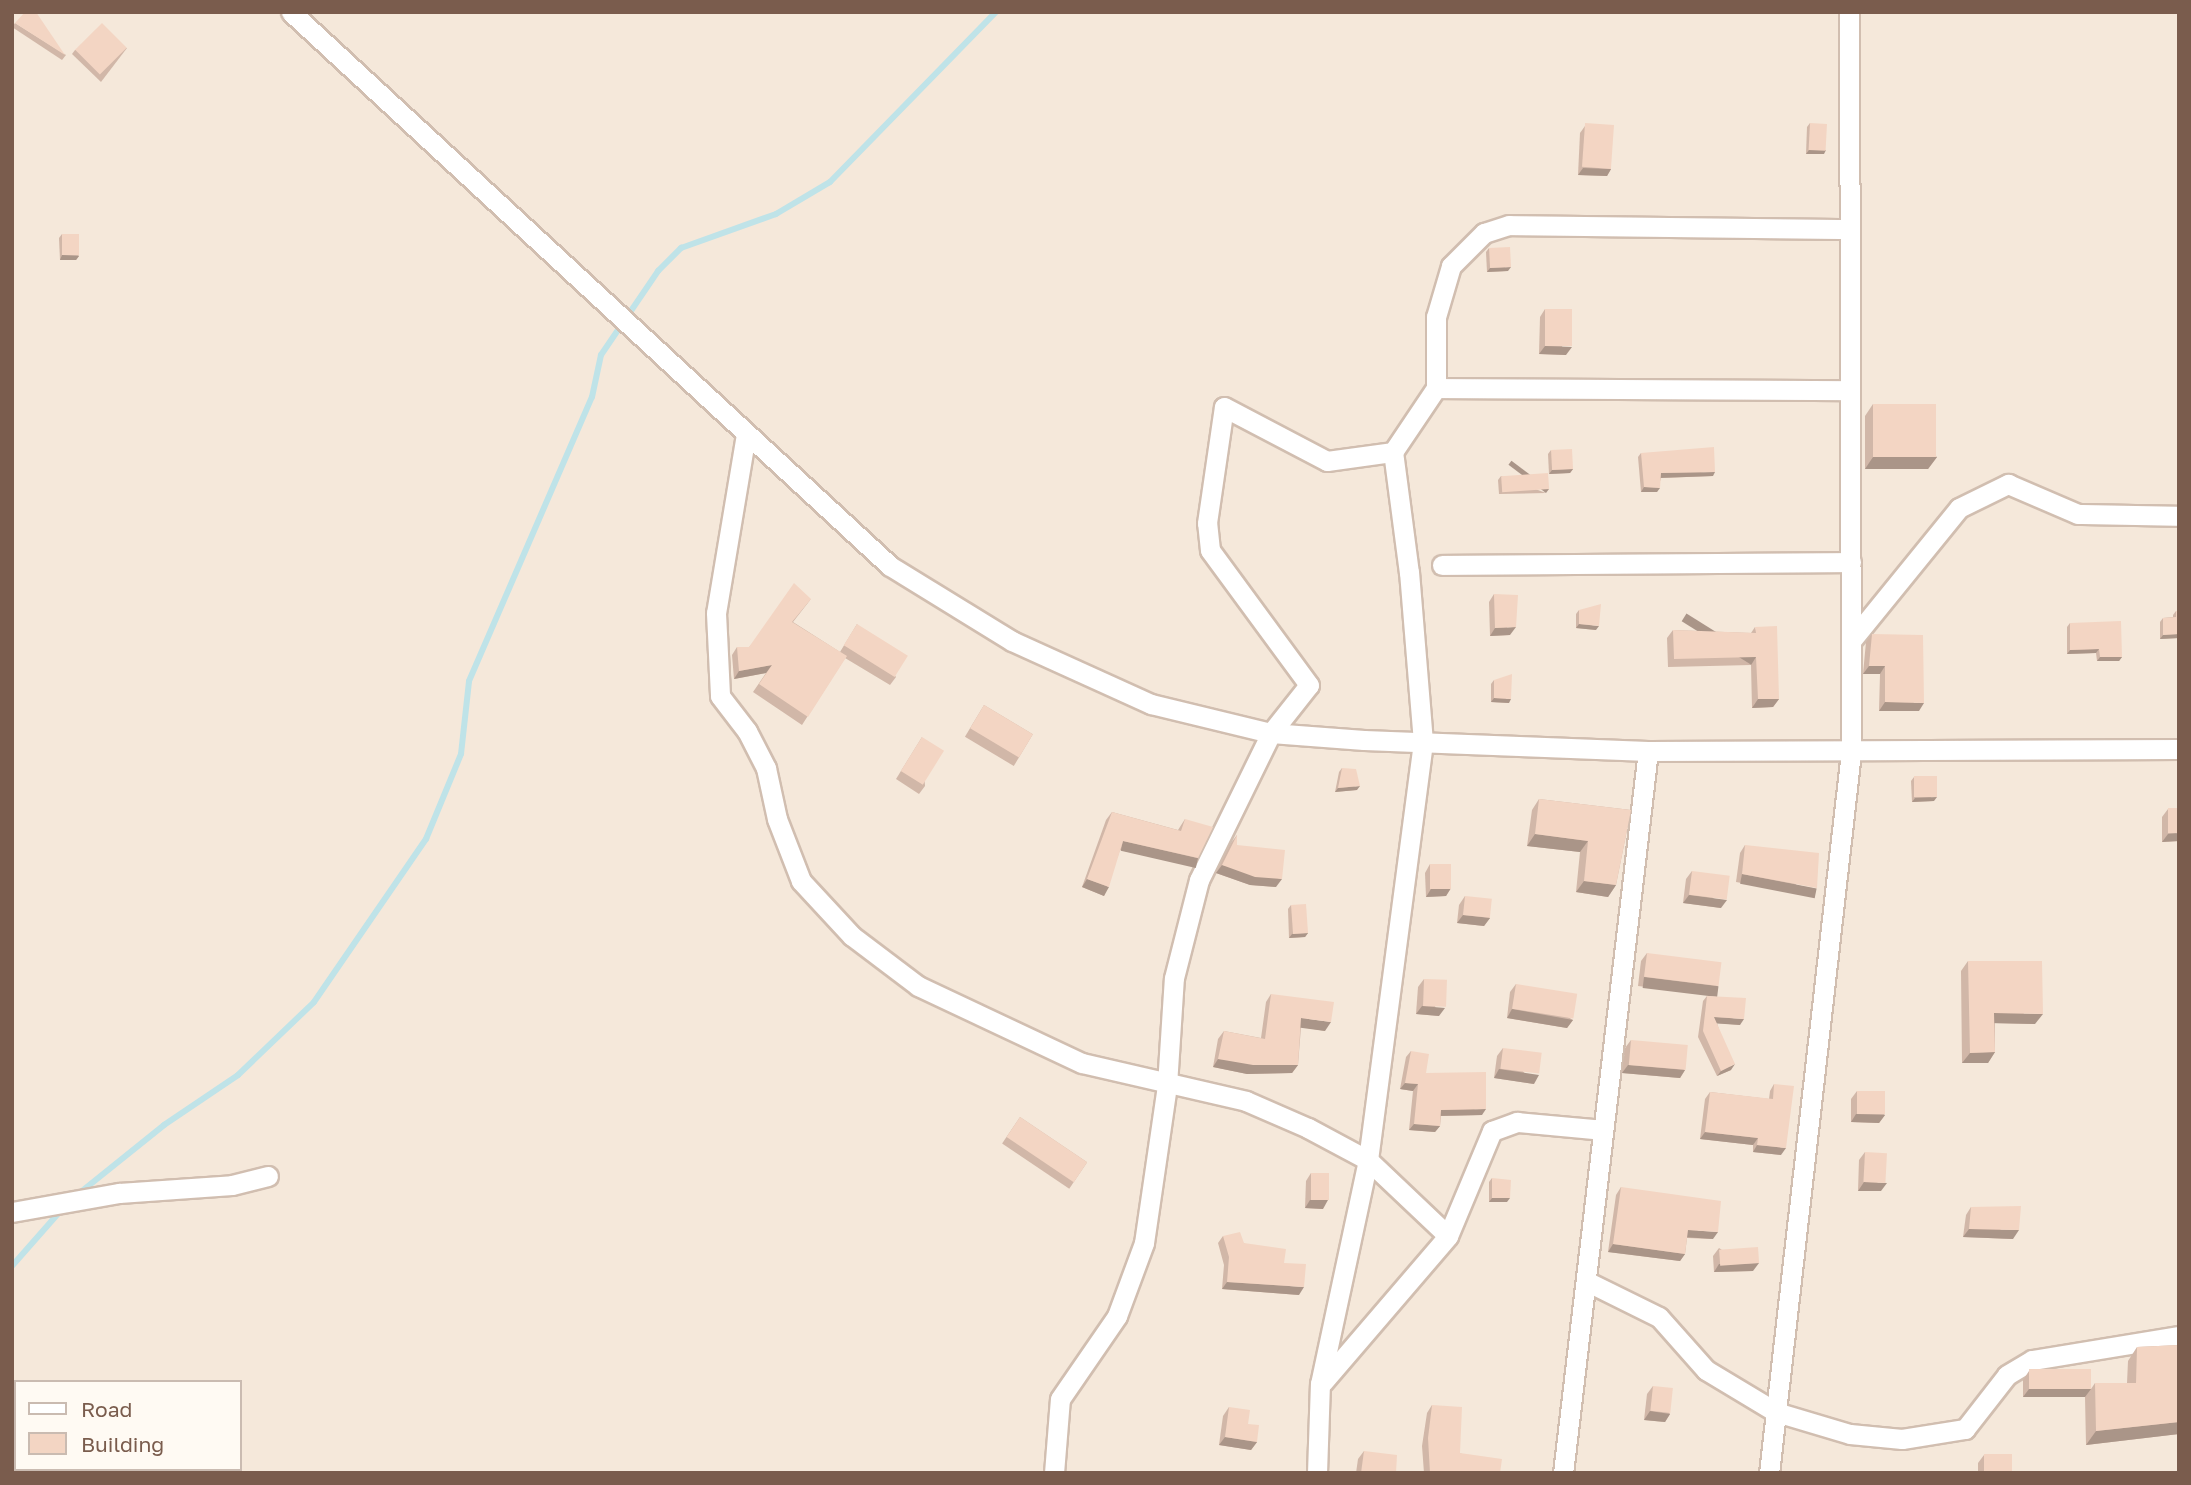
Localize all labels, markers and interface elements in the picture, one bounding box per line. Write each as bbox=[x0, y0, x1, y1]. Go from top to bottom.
legend bbox=[14, 1380, 242, 1471]
text: Road bbox=[81, 1396, 132, 1422]
text: Building bbox=[81, 1431, 164, 1457]

